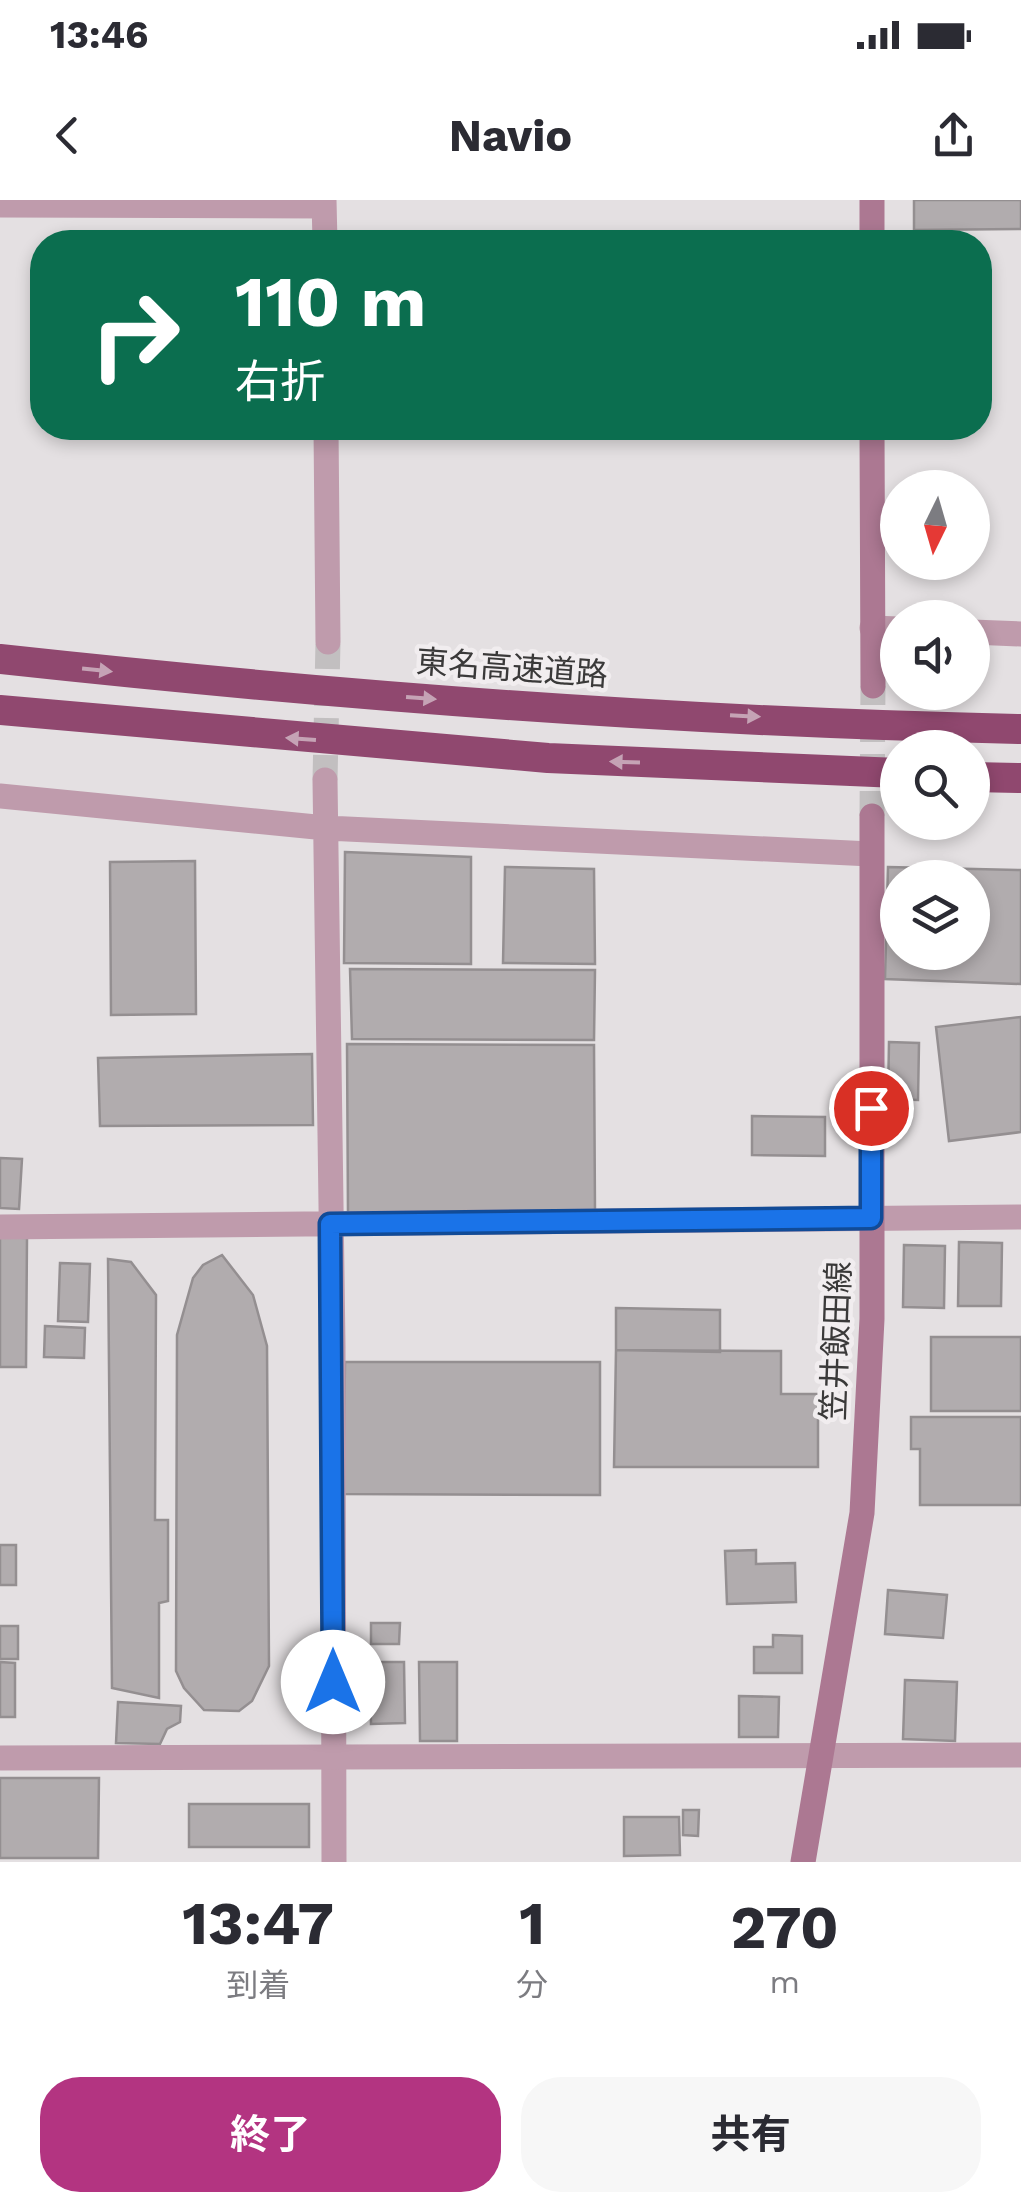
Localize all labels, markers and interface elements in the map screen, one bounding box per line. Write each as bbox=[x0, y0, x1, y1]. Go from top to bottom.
text: 13:46 bbox=[50, 13, 148, 57]
icon: back bbox=[40, 108, 95, 163]
icon: share bbox=[926, 108, 981, 163]
text: Navio bbox=[449, 109, 572, 162]
text: 110 m bbox=[235, 261, 426, 343]
icon: right bbox=[70, 270, 200, 400]
text: 右折 bbox=[235, 355, 325, 408]
north arrow bbox=[880, 470, 990, 580]
map controls bbox=[880, 470, 990, 970]
button: sound bbox=[880, 600, 990, 710]
street label: 東名高速道路 bbox=[415, 642, 609, 694]
one-way arrow bbox=[82, 662, 113, 678]
one-way arrow bbox=[405, 690, 437, 706]
one-way arrow bbox=[730, 708, 762, 724]
button: search bbox=[880, 730, 990, 840]
one-way arrow bbox=[285, 731, 317, 747]
one-way arrow bbox=[609, 753, 641, 769]
button: layers bbox=[880, 860, 990, 970]
pin bbox=[829, 1066, 914, 1151]
icon: arrive bbox=[844, 1081, 899, 1136]
street label: 笠井飯田線 bbox=[814, 1260, 858, 1422]
position arrow bbox=[281, 1630, 385, 1734]
text: 13:47 bbox=[182, 1888, 334, 1959]
text: 1 bbox=[519, 1888, 545, 1959]
text: 270 bbox=[731, 1892, 839, 1963]
text: m bbox=[769, 1963, 800, 2001]
text: 到着 bbox=[226, 1966, 290, 2004]
text: 分 bbox=[516, 1966, 548, 2004]
button: 終了 bbox=[40, 2077, 501, 2192]
button: 共有 bbox=[521, 2077, 981, 2192]

